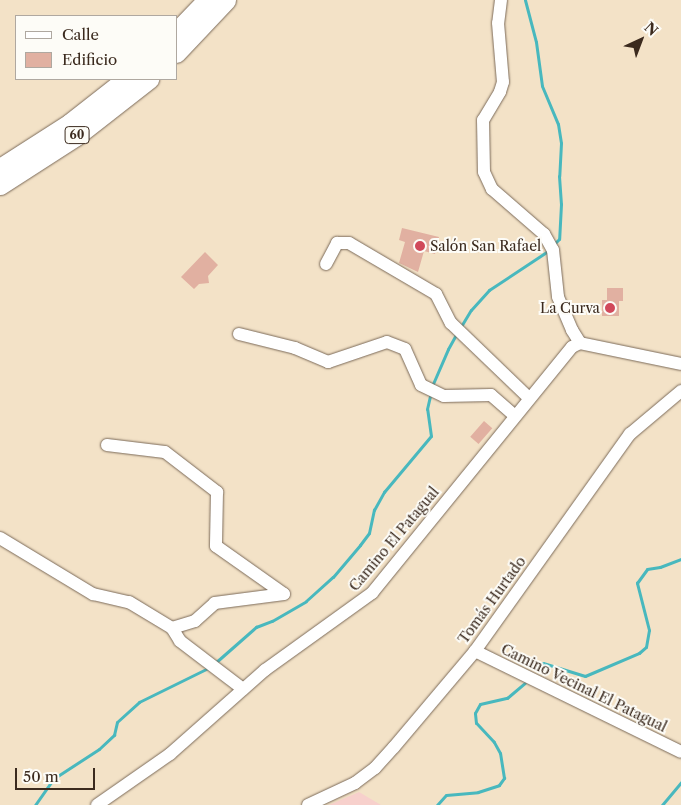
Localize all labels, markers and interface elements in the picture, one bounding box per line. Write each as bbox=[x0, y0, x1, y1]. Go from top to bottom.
legend bbox=[15, 15, 178, 80]
north arrow bbox=[616, 15, 666, 65]
text: N bbox=[641, 18, 662, 40]
text: Calle bbox=[62, 25, 99, 44]
text: Edificio bbox=[62, 50, 117, 69]
road number: 60 bbox=[64, 126, 90, 144]
place label: Salón San Rafael bbox=[430, 238, 541, 254]
marker: Salón San Rafael bbox=[414, 240, 426, 252]
place label: La Curva bbox=[540, 300, 600, 316]
marker: La Curva bbox=[604, 302, 616, 314]
street label: Camino El Patagual bbox=[346, 484, 442, 594]
street label: Tomás Hurtado bbox=[455, 553, 529, 647]
street label: Camino Vecinal El Patagual bbox=[498, 640, 670, 736]
scale bar bbox=[18, 758, 98, 790]
text: 50 m bbox=[23, 767, 59, 786]

